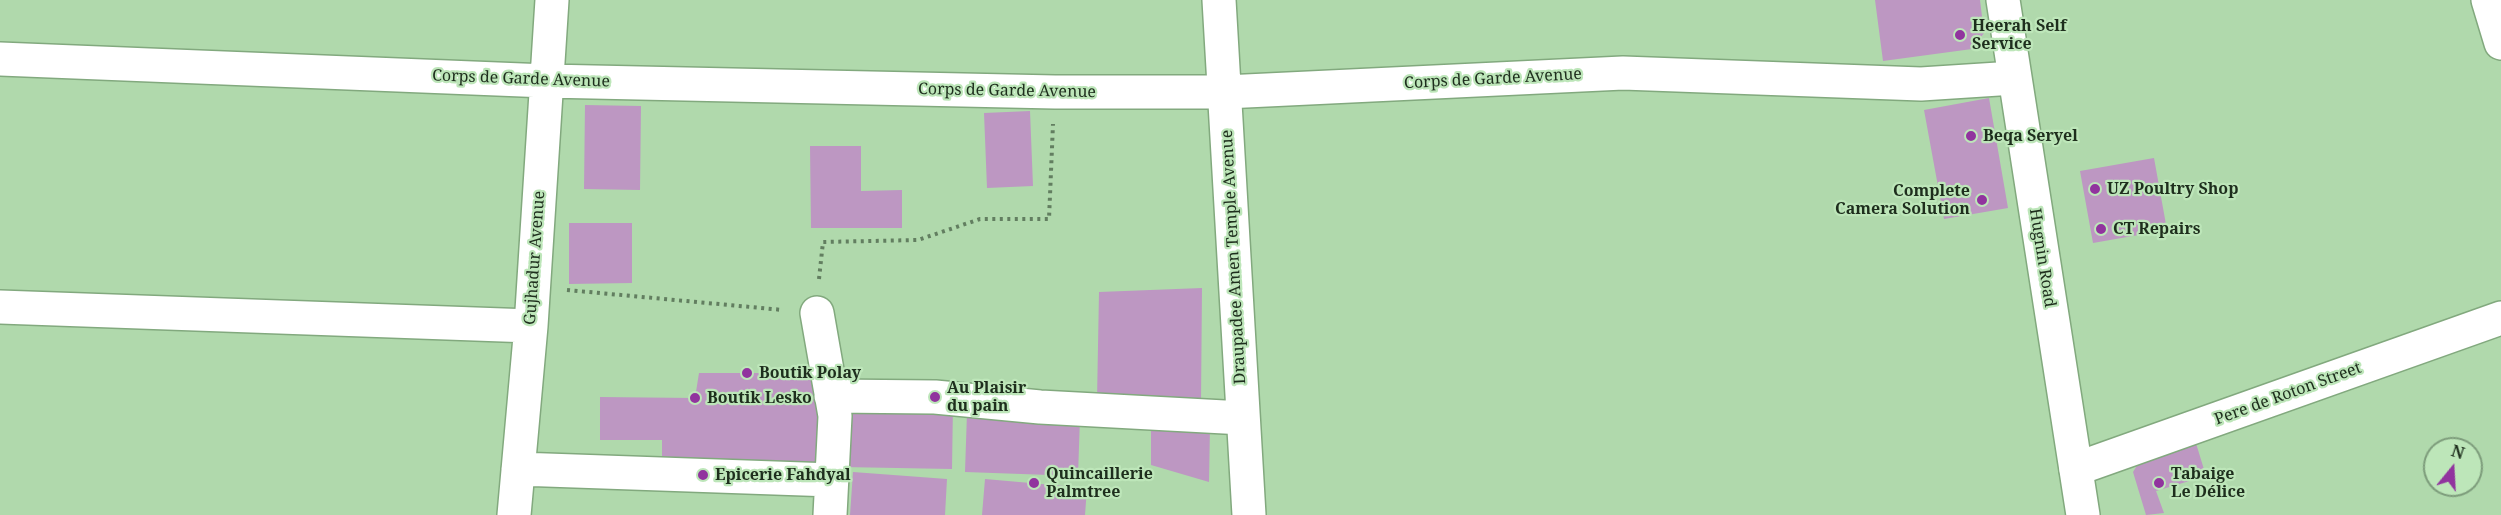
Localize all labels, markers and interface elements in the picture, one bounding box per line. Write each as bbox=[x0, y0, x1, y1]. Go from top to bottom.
place label: Heerah Self Service bbox=[1972, 16, 2066, 54]
marker: Heerah Self Service bbox=[1953, 28, 1967, 42]
street label: Corps de Garde Avenue bbox=[1404, 65, 1582, 93]
street label: Corps de Garde Avenue bbox=[432, 66, 610, 92]
street label: Corps de Garde Avenue bbox=[918, 80, 1096, 102]
place label: Beqa Seryel bbox=[1983, 126, 2078, 146]
street label: Draupadee Amen Temple Avenue bbox=[1218, 129, 1250, 385]
marker: Beqa Seryel bbox=[1964, 129, 1978, 143]
place label: UZ Poultry Shop bbox=[2107, 179, 2238, 199]
place label: Complete Camera Solution bbox=[1835, 181, 1970, 219]
marker: UZ Poultry Shop bbox=[2088, 182, 2102, 196]
street label: Gujhadur Avenue bbox=[521, 190, 549, 326]
marker: Complete Camera Solution bbox=[1975, 193, 1989, 207]
street label: Hugnin Road bbox=[2025, 207, 2059, 309]
place label: CT Repairs bbox=[2113, 219, 2200, 239]
marker: CT Repairs bbox=[2094, 222, 2108, 236]
street label: Pere de Roton Street bbox=[2212, 359, 2364, 429]
place label: Boutik Polay bbox=[759, 363, 861, 383]
marker: Boutik Polay bbox=[740, 366, 754, 380]
place label: Au Plaisir du pain bbox=[947, 378, 1026, 416]
place label: Boutik Lesko bbox=[707, 388, 812, 408]
marker: Au Plaisir du pain bbox=[928, 390, 942, 404]
marker: Boutik Lesko bbox=[688, 391, 702, 405]
north arrow bbox=[2423, 437, 2483, 497]
text: N bbox=[2449, 439, 2467, 464]
place label: Quincaillerie Palmtree bbox=[1046, 464, 1153, 502]
place label: Tabaige Le Délice bbox=[2171, 464, 2245, 502]
place label: Epicerie Fahdyal bbox=[715, 465, 851, 485]
marker: Epicerie Fahdyal bbox=[696, 468, 710, 482]
marker: Quincaillerie Palmtree bbox=[1027, 476, 1041, 490]
marker: Tabaige Le Délice bbox=[2152, 476, 2166, 490]

